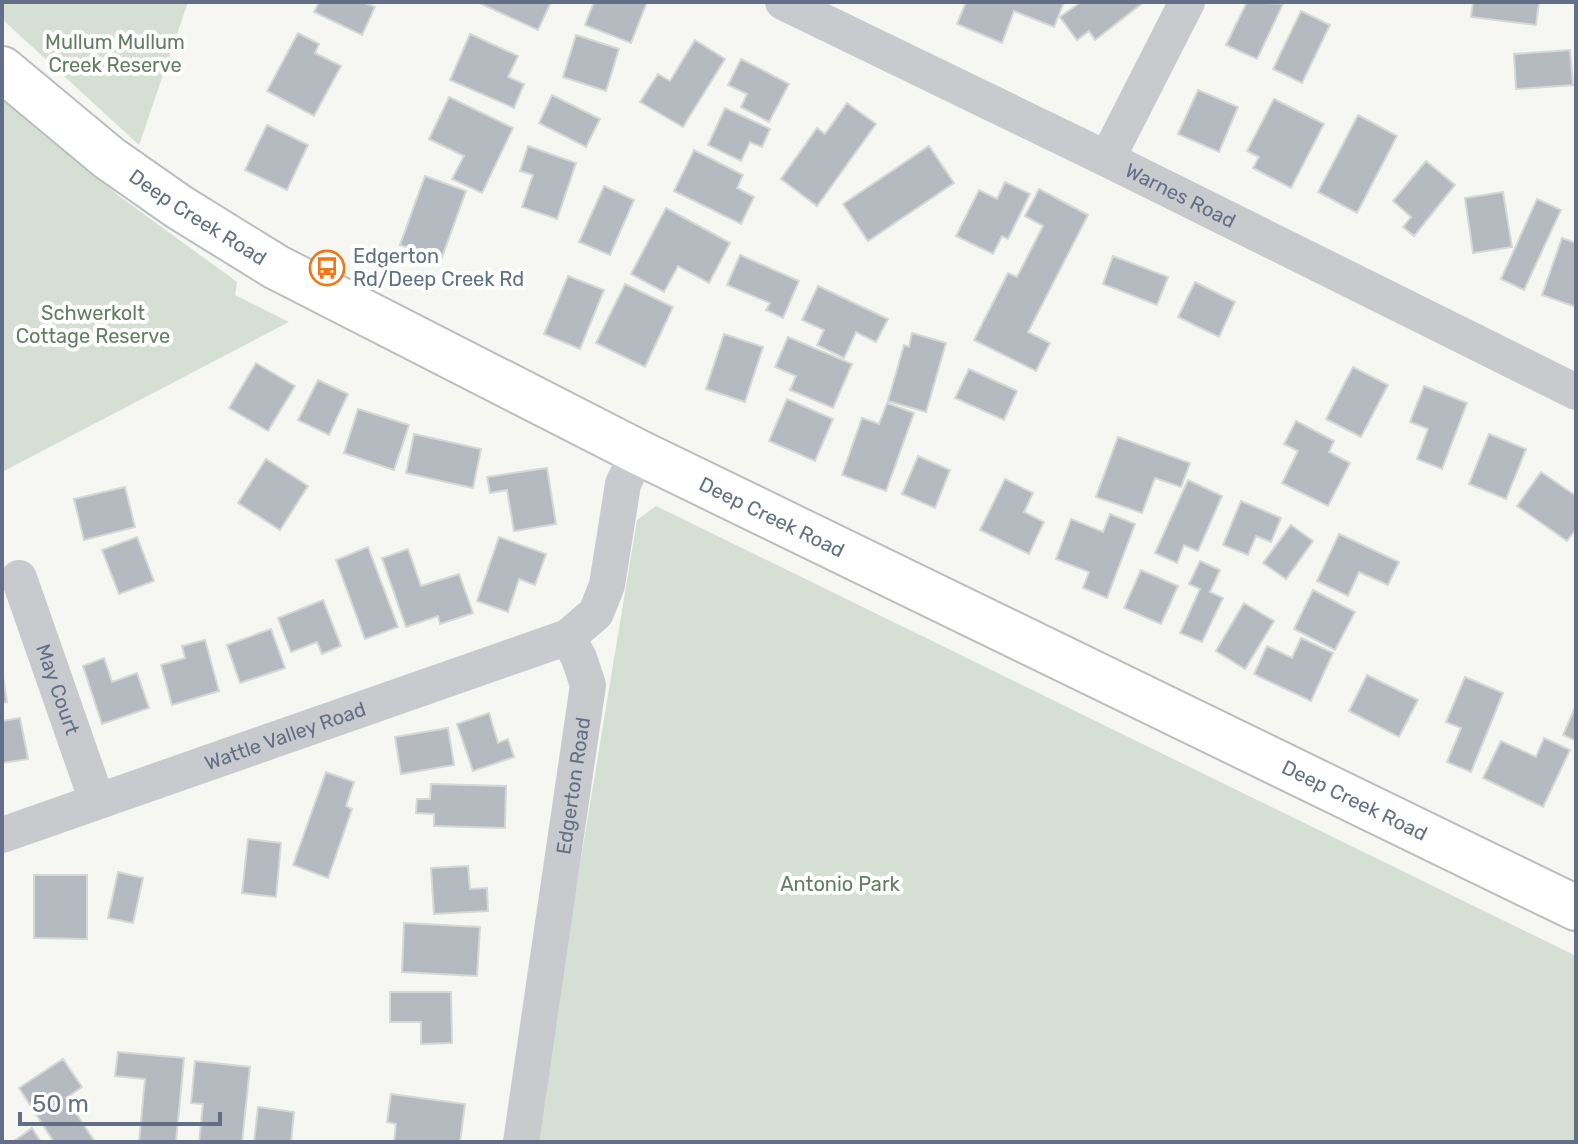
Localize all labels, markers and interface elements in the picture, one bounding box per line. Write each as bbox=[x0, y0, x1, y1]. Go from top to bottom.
park label: Mullum Mullum Creek Reserve bbox=[45, 30, 185, 77]
street label: Warnes Road bbox=[1121, 158, 1240, 233]
street label: Deep Creek Road bbox=[125, 164, 271, 270]
place label: Edgerton Rd/Deep Creek Rd bbox=[353, 244, 524, 291]
bus stop icon: Edgerton Rd/Deep Creek Rd bbox=[308, 249, 346, 287]
park label: Schwerkolt Cottage Reserve bbox=[16, 301, 170, 348]
street label: Deep Creek Road bbox=[695, 472, 848, 563]
street label: May Court bbox=[31, 641, 85, 738]
street label: Wattle Valley Road bbox=[201, 697, 369, 775]
street label: Edgerton Road bbox=[551, 716, 595, 856]
street label: Deep Creek Road bbox=[1278, 755, 1431, 846]
park label: Antonio Park bbox=[780, 872, 900, 896]
scale bar bbox=[20, 1076, 220, 1126]
text: 50 m bbox=[32, 1090, 89, 1118]

